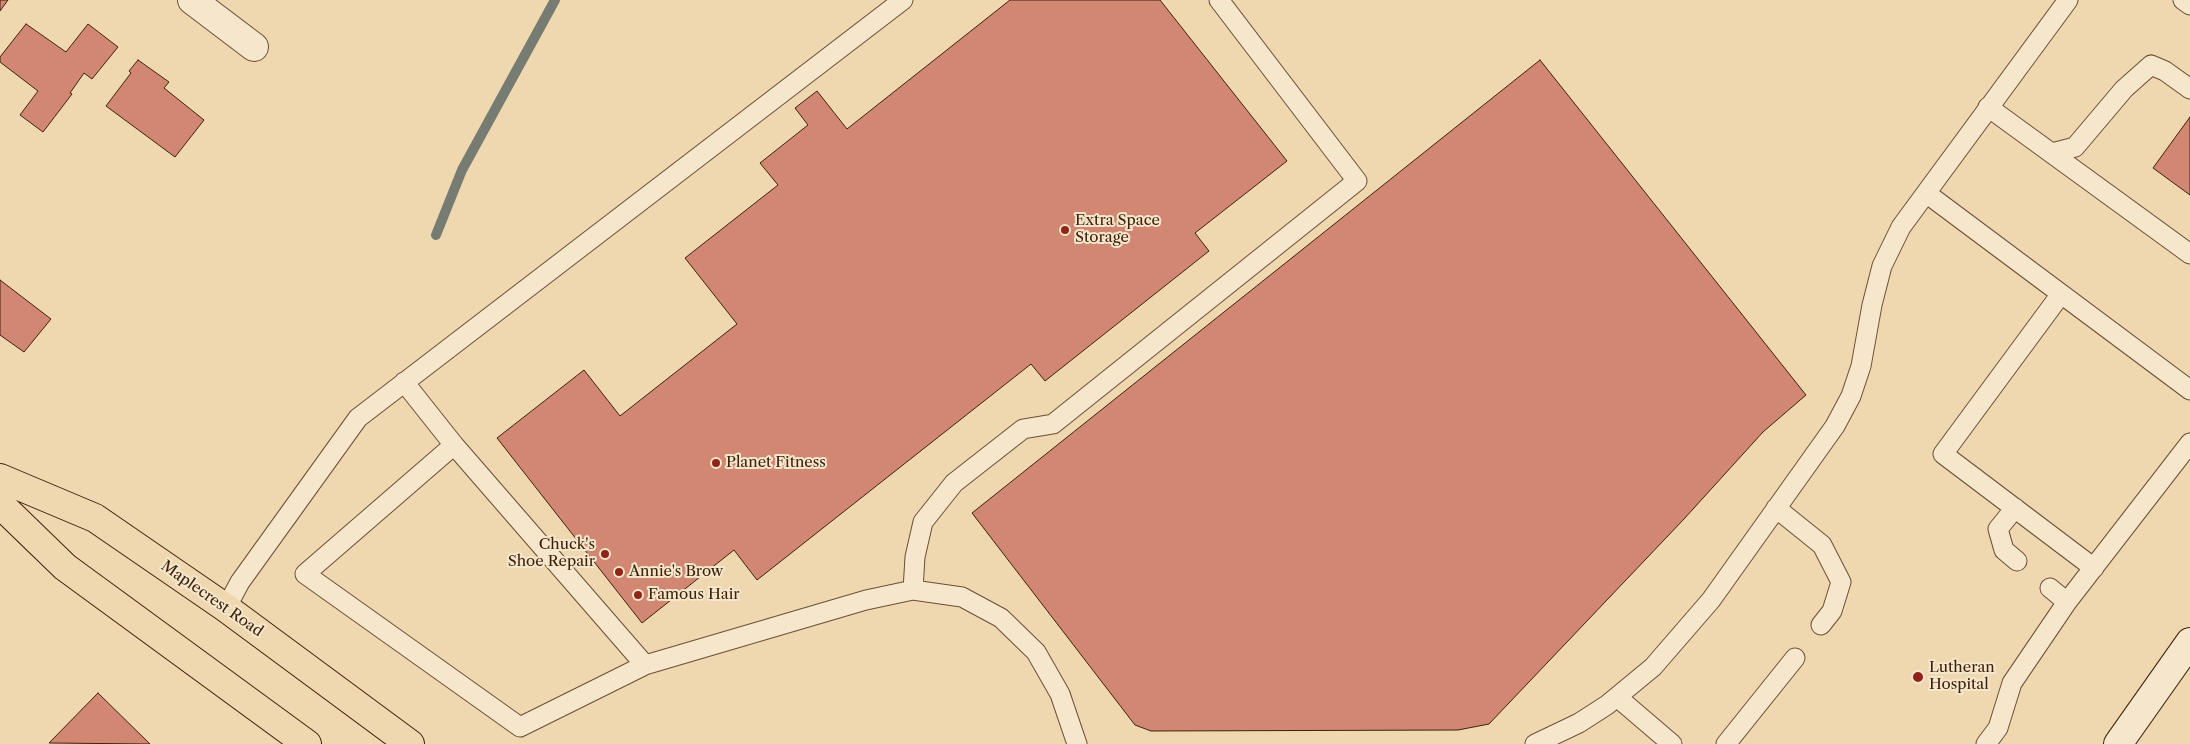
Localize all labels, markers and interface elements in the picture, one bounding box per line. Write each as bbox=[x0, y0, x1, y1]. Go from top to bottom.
place label: Extra Space Storage bbox=[1075, 212, 1160, 247]
marker: Extra Space Storage bbox=[1059, 224, 1071, 236]
place label: Planet Fitness bbox=[726, 454, 826, 472]
marker: Planet Fitness bbox=[710, 457, 722, 469]
place label: Chuck's Shoe Repair bbox=[508, 536, 595, 571]
marker: Chuck's Shoe Repair bbox=[599, 548, 611, 560]
street label: Maplecrest Road bbox=[158, 557, 266, 641]
place label: Annie's Brow bbox=[629, 563, 723, 581]
marker: Annie's Brow bbox=[613, 566, 625, 578]
place label: Famous Hair bbox=[648, 586, 740, 604]
marker: Famous Hair bbox=[632, 589, 644, 601]
place label: Lutheran Hospital bbox=[1929, 659, 1995, 694]
marker: Lutheran Hospital bbox=[1911, 670, 1925, 684]

